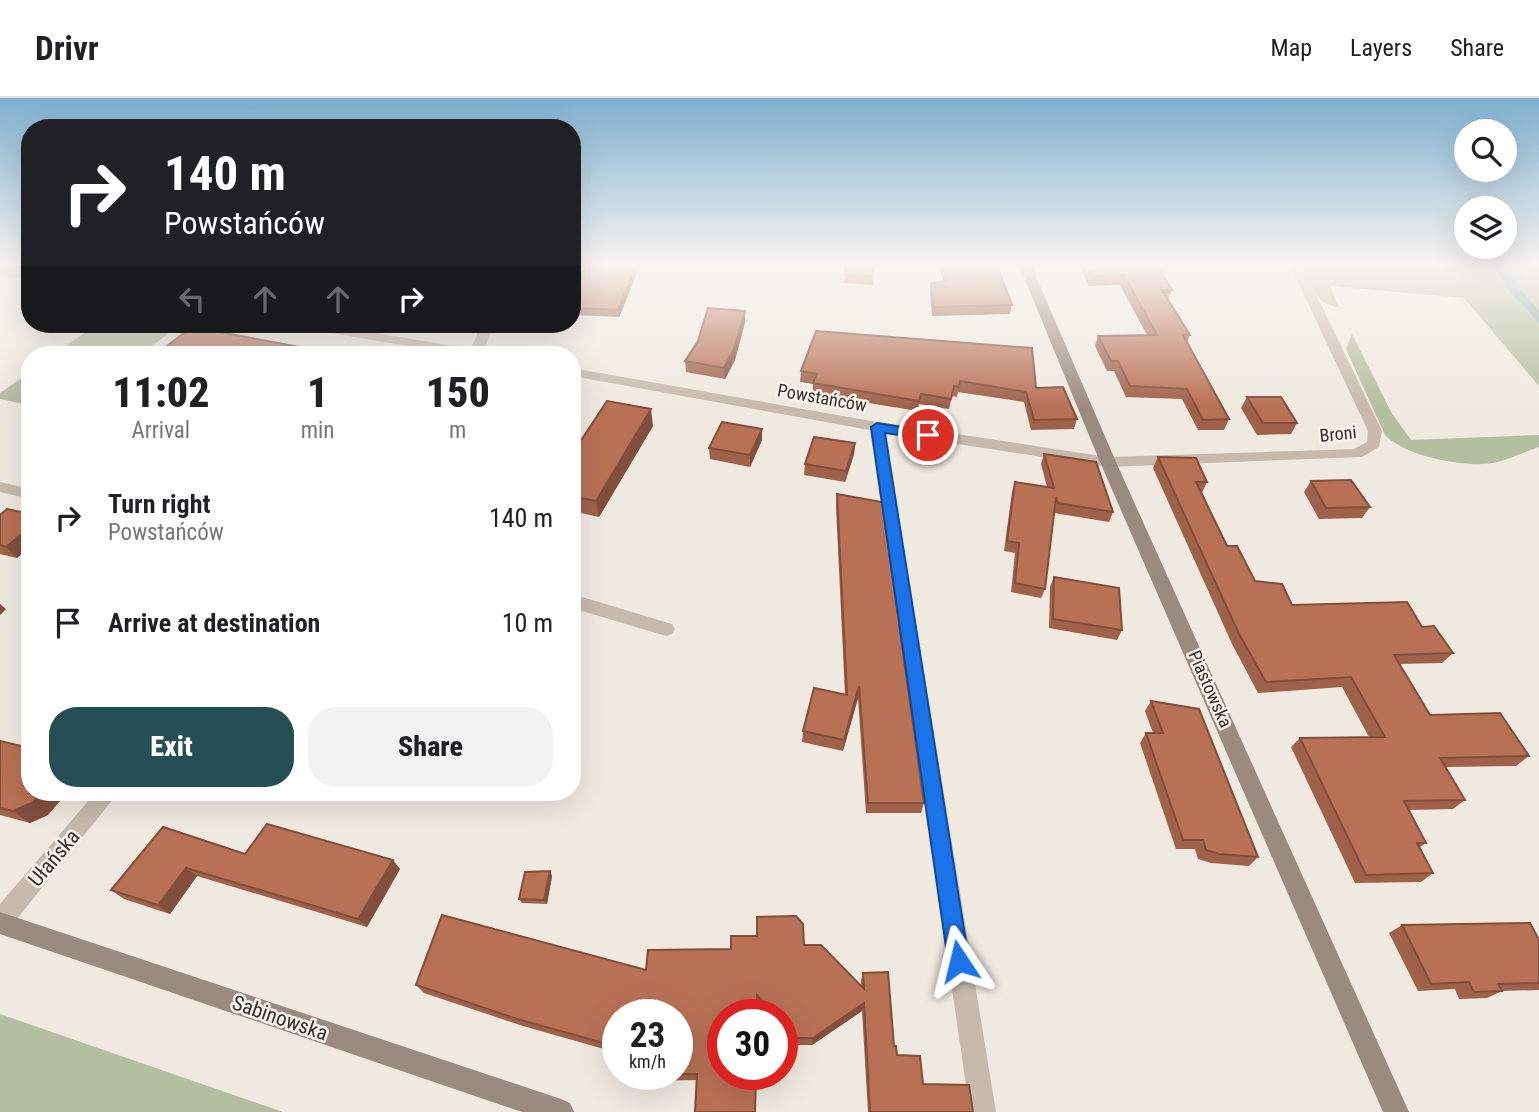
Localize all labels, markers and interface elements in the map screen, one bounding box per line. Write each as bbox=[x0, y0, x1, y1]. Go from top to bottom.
text: Drivr bbox=[35, 29, 99, 68]
text: Map bbox=[1271, 34, 1312, 62]
text: Layers bbox=[1350, 34, 1412, 62]
text: Share bbox=[1450, 34, 1504, 62]
map controls bbox=[1454, 119, 1517, 259]
button: search bbox=[1454, 119, 1517, 182]
text: 140 m bbox=[164, 145, 286, 202]
icon: right bbox=[49, 147, 140, 238]
button: layers bbox=[1454, 196, 1517, 259]
text: Powstańców bbox=[164, 204, 325, 242]
icon: left bbox=[173, 280, 211, 318]
icon: ahead bbox=[246, 280, 284, 318]
icon: ahead bbox=[319, 280, 357, 318]
icon: right bbox=[392, 280, 430, 318]
text: 11:02 bbox=[112, 368, 209, 417]
text: 1 bbox=[307, 368, 328, 417]
text: 150 bbox=[426, 368, 490, 417]
street label: Powstańców bbox=[776, 379, 869, 416]
pin bbox=[898, 405, 958, 465]
icon: arrive bbox=[909, 416, 947, 454]
text: Arrival bbox=[132, 417, 190, 444]
text: min bbox=[301, 417, 334, 444]
text: m bbox=[449, 417, 466, 444]
street label: Broni bbox=[1318, 421, 1357, 446]
text: Turn right bbox=[108, 489, 210, 519]
icon: right bbox=[49, 499, 87, 537]
text: 140 m bbox=[489, 503, 553, 533]
text: Powstańców bbox=[108, 519, 224, 546]
icon: arrive bbox=[49, 604, 87, 642]
text: Arrive at destination bbox=[108, 608, 320, 638]
text: 10 m bbox=[502, 608, 553, 638]
street label: Piastowska bbox=[1184, 647, 1237, 730]
button: Exit bbox=[49, 707, 294, 787]
button: Share bbox=[308, 707, 553, 787]
street label: Ułańska bbox=[23, 825, 85, 891]
position arrow bbox=[922, 924, 996, 998]
street label: Sabinowska bbox=[229, 990, 331, 1046]
speed limit sign: 30 bbox=[707, 999, 798, 1090]
text: 23 bbox=[630, 1015, 665, 1056]
text: km/h bbox=[629, 1051, 666, 1072]

